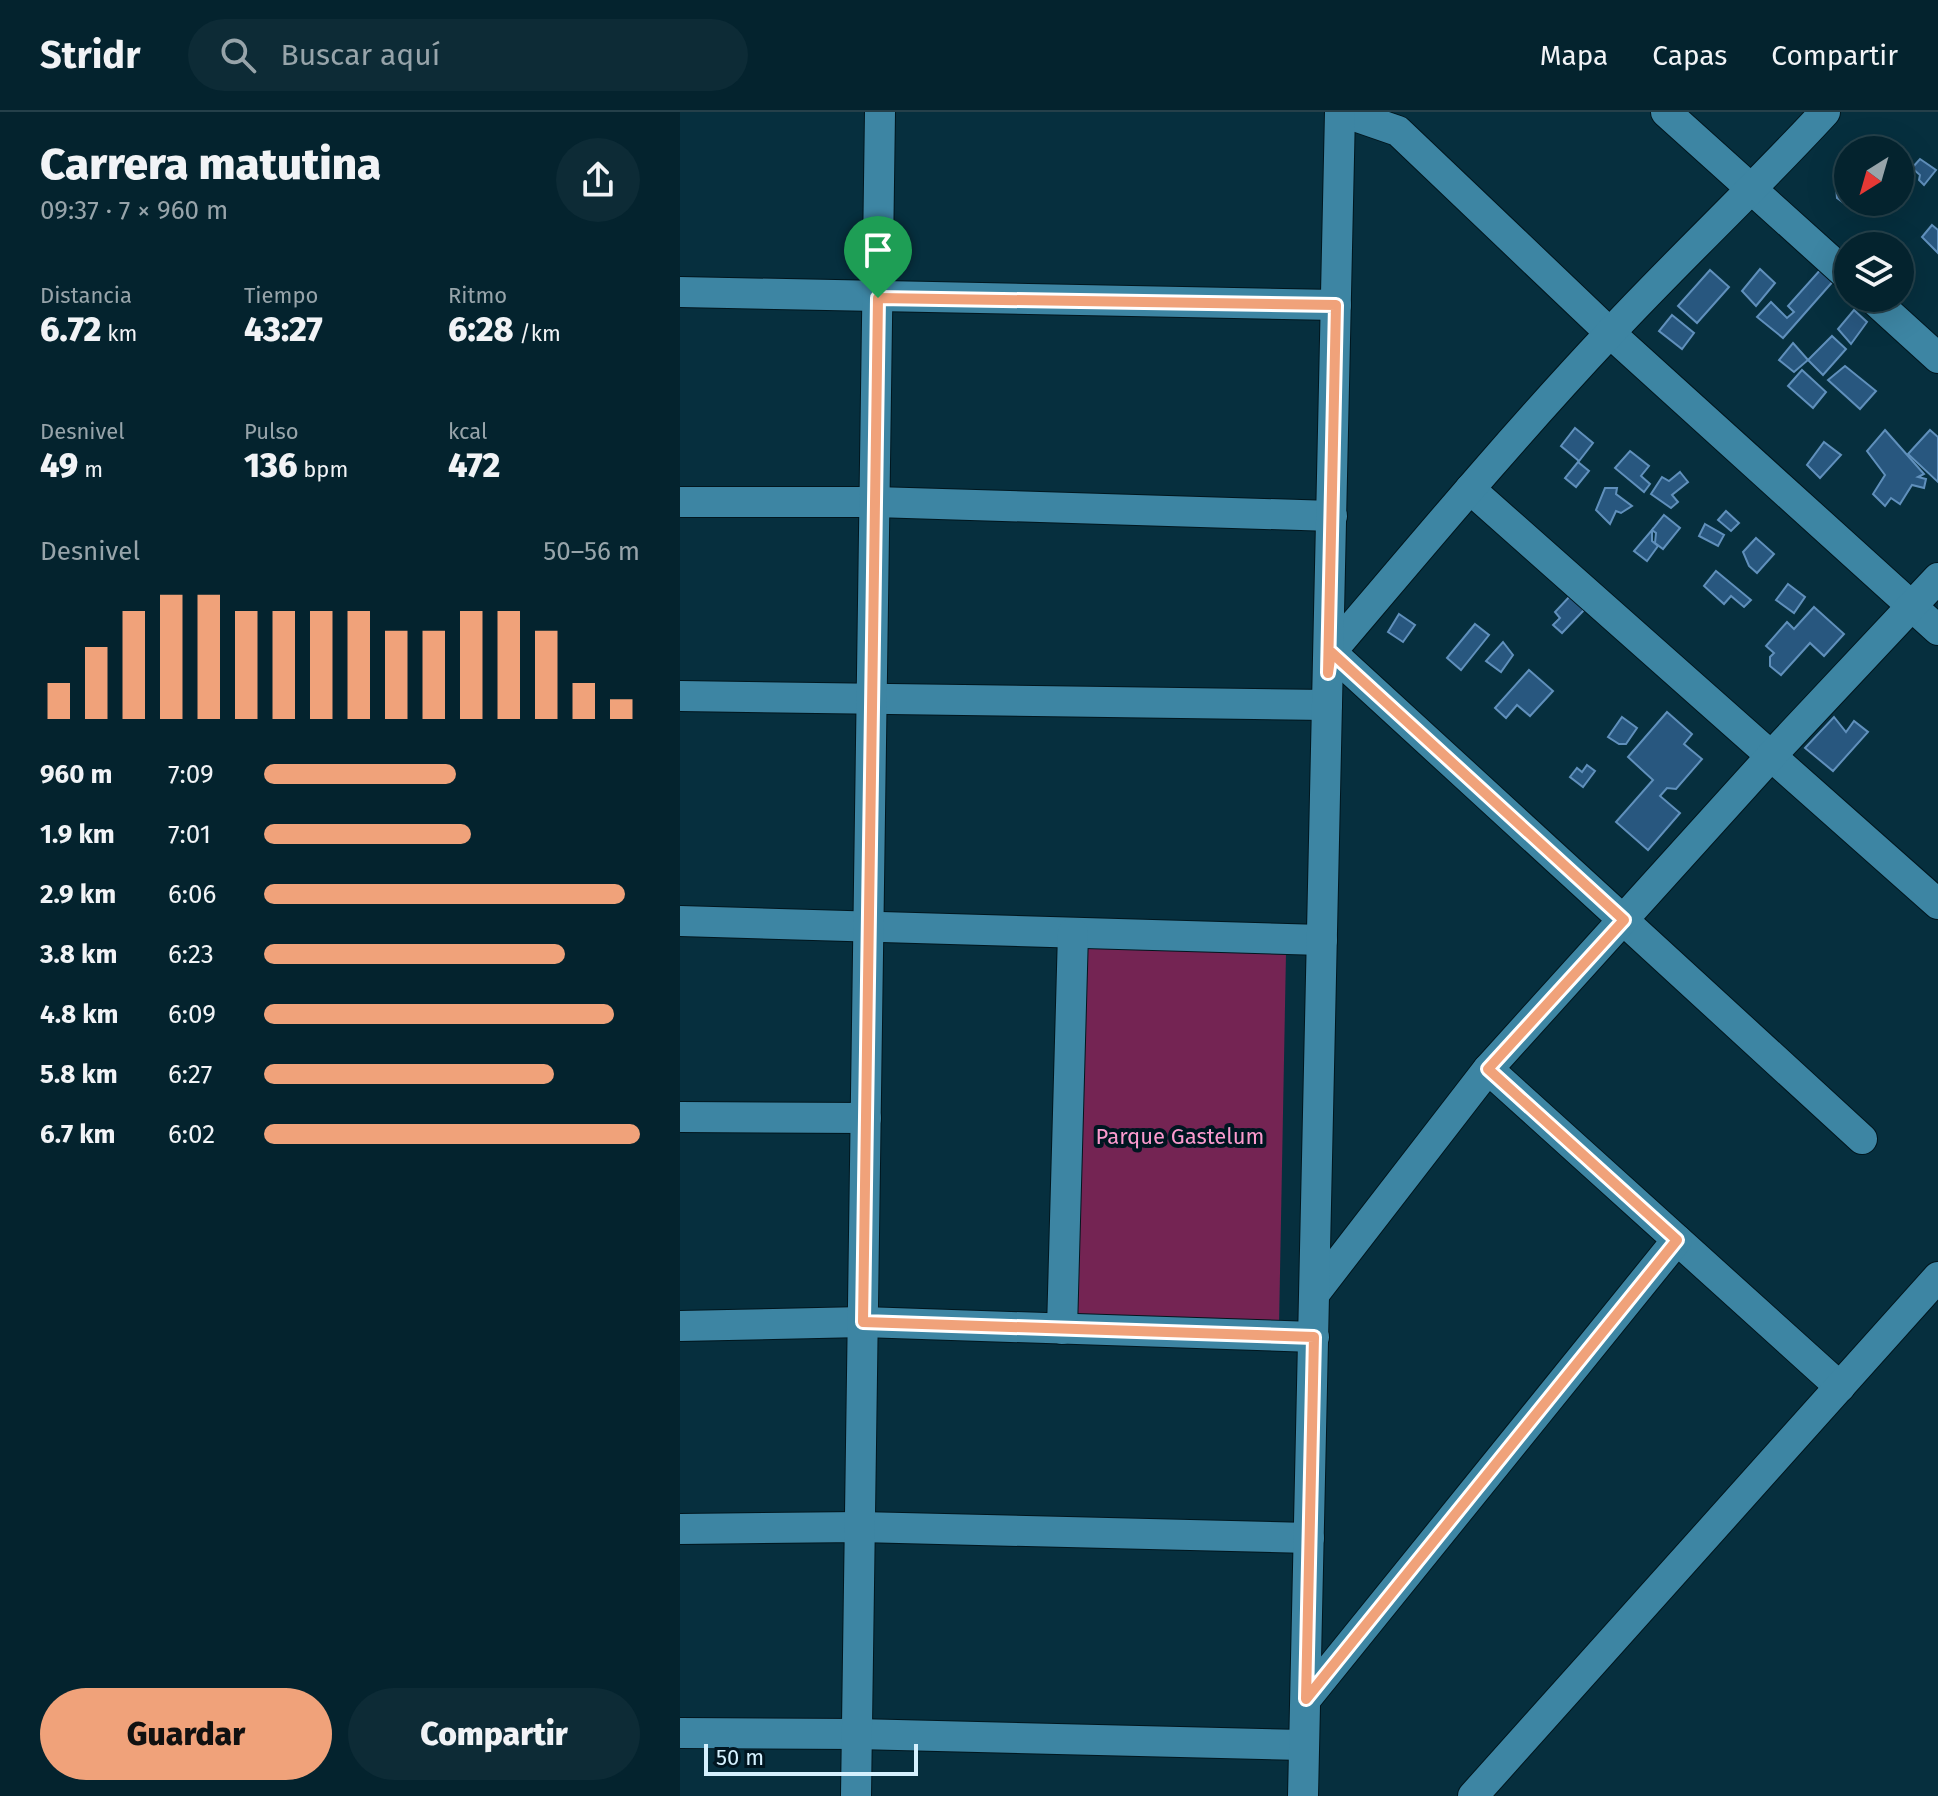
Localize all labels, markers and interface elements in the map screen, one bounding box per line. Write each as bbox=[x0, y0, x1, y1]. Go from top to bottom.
search box bbox=[188, 19, 748, 91]
text: Stridr bbox=[40, 32, 140, 78]
icon: search bbox=[216, 33, 260, 77]
text: Buscar aquí bbox=[280, 37, 440, 73]
text: Mapa bbox=[1540, 39, 1608, 72]
text: Capas bbox=[1652, 39, 1727, 72]
text: Compartir bbox=[1771, 39, 1898, 72]
north arrow bbox=[1834, 136, 1914, 216]
map controls bbox=[1834, 136, 1914, 312]
text: Carrera matutina bbox=[40, 138, 381, 191]
button: share bbox=[556, 138, 640, 222]
text: 09:37 · 7 × 960 m bbox=[40, 195, 228, 226]
pin bbox=[844, 216, 912, 298]
icon: arrive bbox=[856, 228, 900, 272]
button: layers bbox=[1834, 232, 1914, 312]
text: Distancia bbox=[40, 282, 132, 309]
text: Tiempo bbox=[244, 282, 318, 309]
text: Ritmo bbox=[448, 282, 507, 309]
text: 6.72 bbox=[40, 309, 101, 350]
text: 43:27 bbox=[244, 309, 323, 350]
text: 6:28 bbox=[448, 309, 513, 350]
text: km bbox=[101, 320, 137, 347]
text: /km bbox=[513, 320, 561, 347]
text: Desnivel bbox=[40, 418, 125, 445]
text: Pulso bbox=[244, 418, 299, 445]
text: kcal bbox=[448, 418, 488, 445]
text: 49 bbox=[40, 445, 78, 486]
text: 136 bbox=[244, 445, 297, 486]
text: 472 bbox=[448, 445, 500, 486]
text: m bbox=[78, 456, 103, 483]
text: bpm bbox=[297, 456, 348, 483]
text: Desnivel bbox=[40, 536, 140, 567]
text: 50–56 m bbox=[543, 536, 640, 567]
text: 960 m bbox=[40, 759, 113, 790]
text: 7:09 bbox=[168, 759, 214, 790]
text: 1.9 km bbox=[40, 819, 115, 850]
text: 7:01 bbox=[168, 819, 211, 850]
text: 2.9 km bbox=[40, 879, 116, 910]
text: 6:06 bbox=[168, 879, 216, 910]
text: 3.8 km bbox=[40, 939, 117, 970]
text: 6:23 bbox=[168, 939, 214, 970]
text: 4.8 km bbox=[40, 999, 119, 1030]
text: 6:09 bbox=[168, 999, 216, 1030]
text: 5.8 km bbox=[40, 1059, 118, 1090]
text: 6:27 bbox=[168, 1059, 212, 1090]
text: 6.7 km bbox=[40, 1119, 116, 1150]
text: 6:02 bbox=[168, 1119, 215, 1150]
park label: Parque Gastelum bbox=[1096, 1123, 1264, 1150]
button: Guardar bbox=[40, 1688, 332, 1780]
button: Compartir bbox=[348, 1688, 640, 1780]
scale bar bbox=[704, 1740, 918, 1776]
text: 50 m bbox=[716, 1744, 764, 1771]

